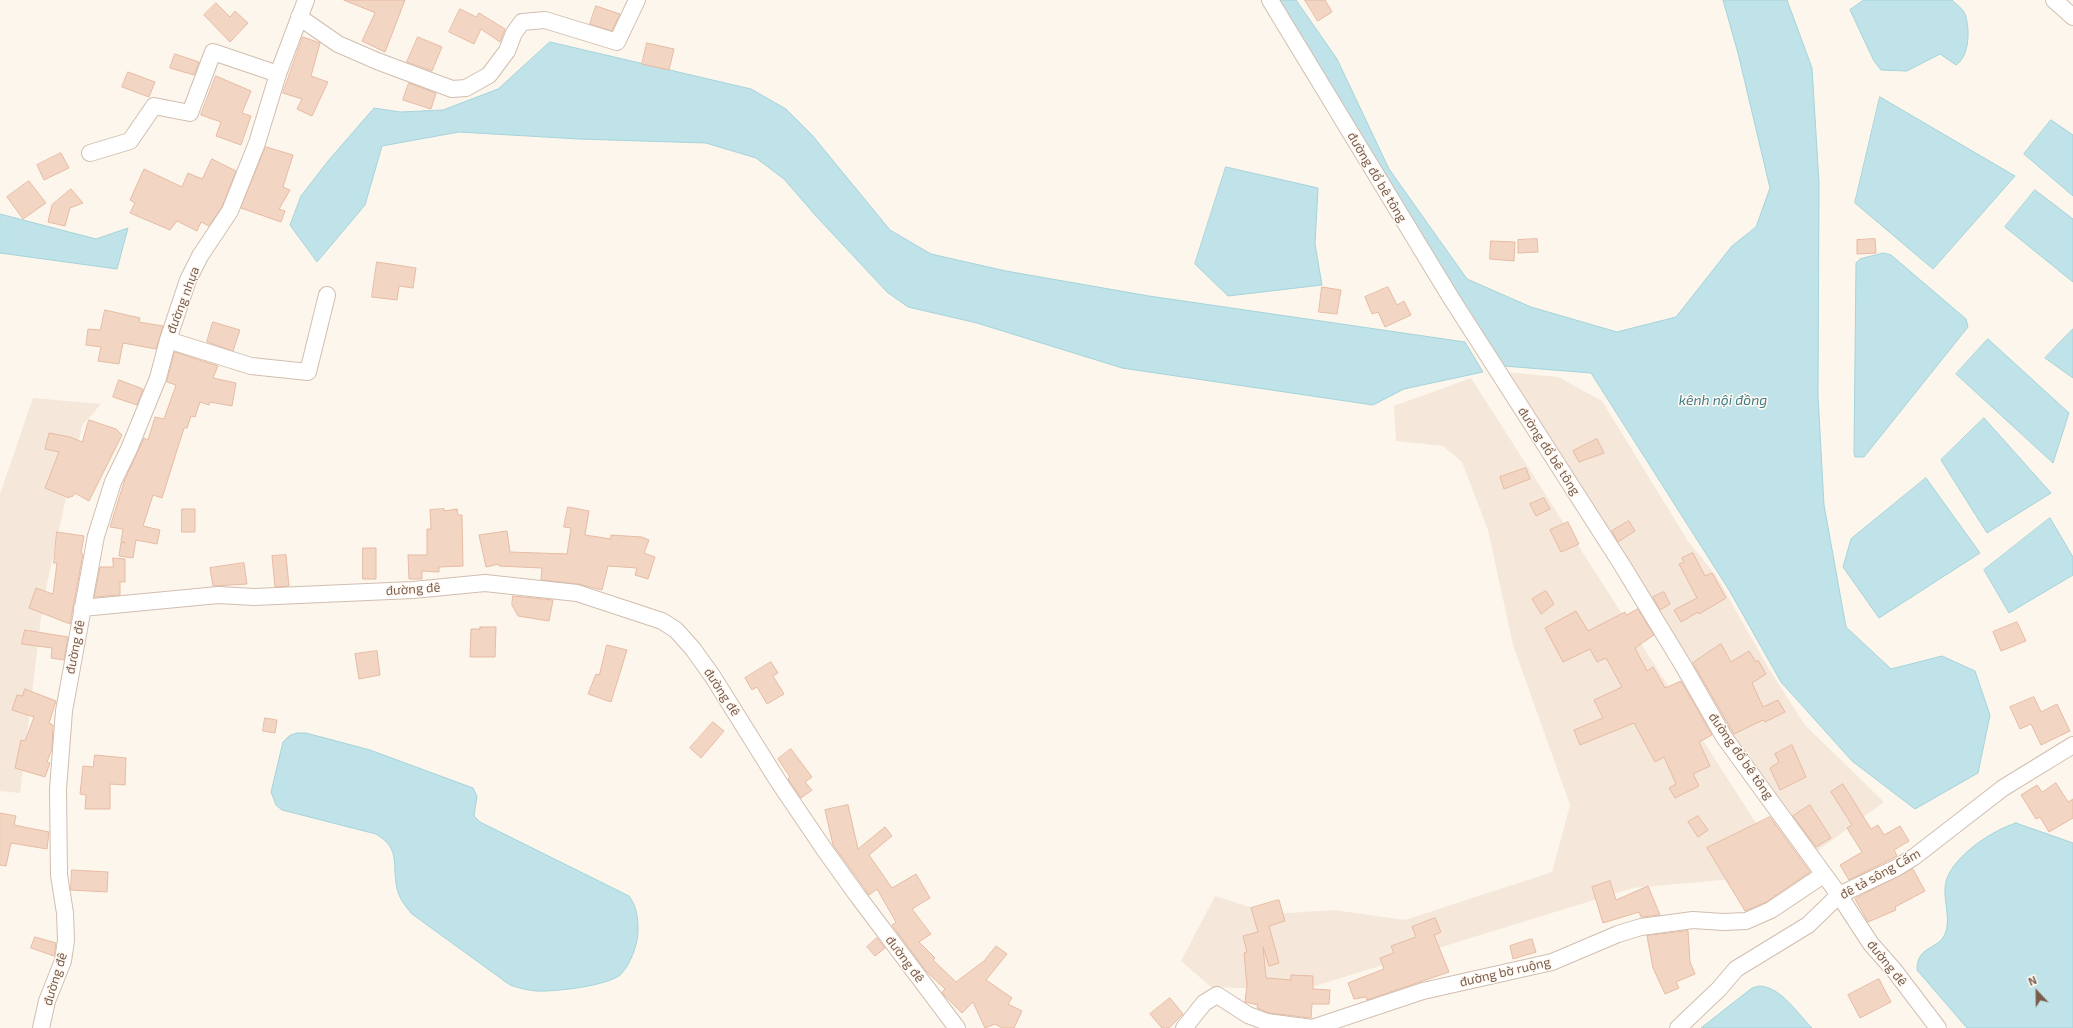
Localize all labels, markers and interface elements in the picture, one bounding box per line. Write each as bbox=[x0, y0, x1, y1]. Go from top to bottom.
street label: đường đổ bê tông bbox=[1344, 129, 1410, 225]
street label: đường nhựa bbox=[163, 264, 203, 336]
water label: kênh nội đồng bbox=[1679, 392, 1767, 408]
street label: đường đổ bê tông bbox=[1515, 404, 1583, 498]
street label: đường đê bbox=[385, 579, 441, 599]
street label: đường đê bbox=[62, 619, 88, 675]
street label: đường đê bbox=[701, 665, 743, 719]
street label: đường đổ bê tông bbox=[1705, 710, 1777, 802]
street label: đê tả sông Cấm bbox=[1837, 845, 1923, 903]
street label: đường đê bbox=[882, 932, 928, 986]
street label: đường đê bbox=[1864, 937, 1910, 989]
street label: đường đê bbox=[40, 951, 70, 1007]
street label: đường bờ ruộng bbox=[1458, 954, 1552, 990]
north arrow bbox=[2017, 972, 2057, 1012]
text: N bbox=[2026, 973, 2038, 988]

